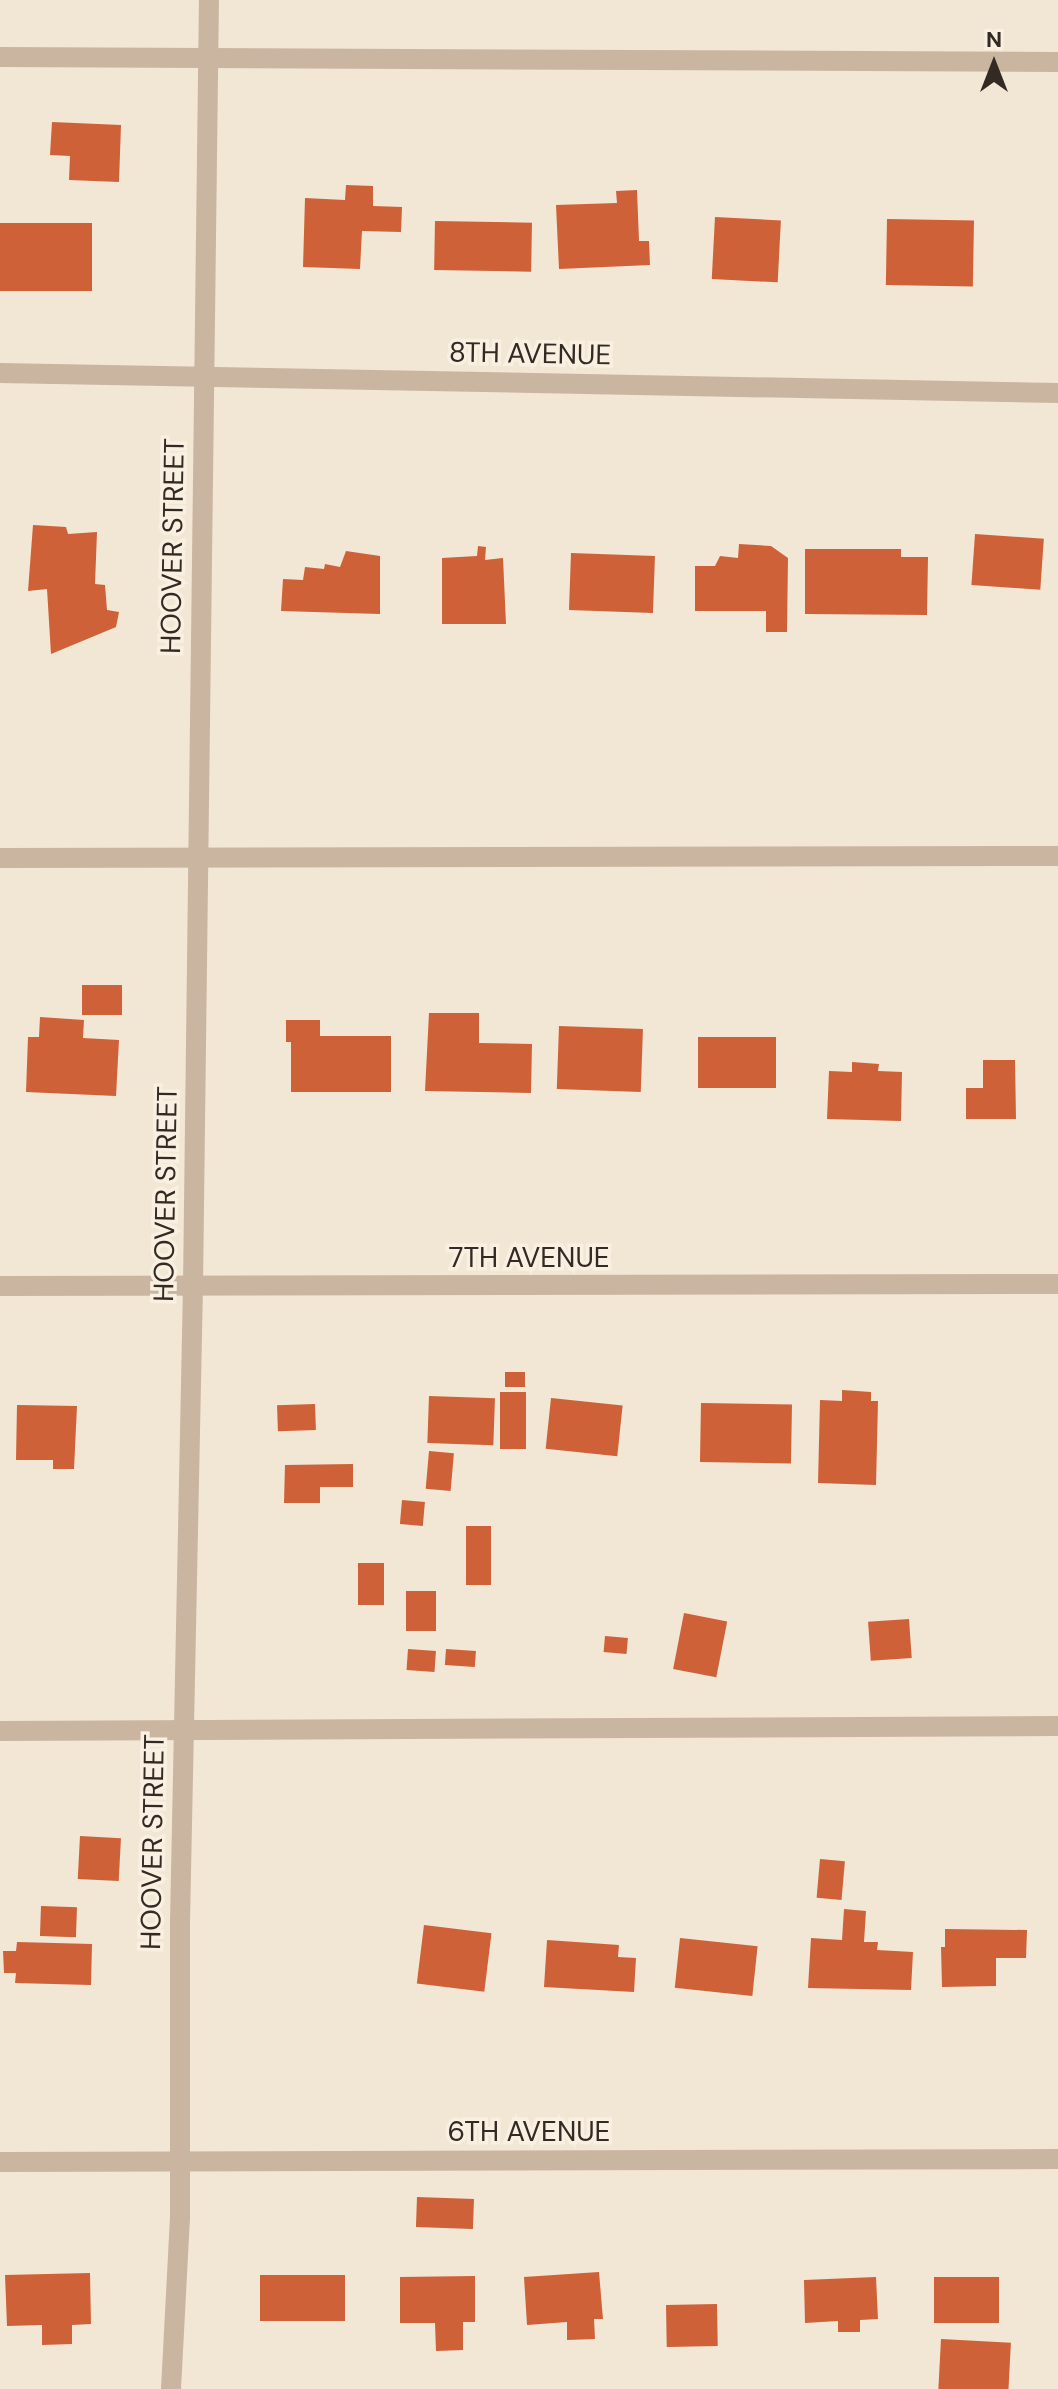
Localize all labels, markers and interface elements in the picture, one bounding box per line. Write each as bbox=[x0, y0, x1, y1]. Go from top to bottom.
north arrow bbox=[954, 24, 1034, 104]
text: N bbox=[986, 25, 1002, 54]
street label: 8TH AVENUE bbox=[449, 336, 611, 372]
street label: HOOVER STREET bbox=[154, 438, 192, 654]
street label: HOOVER STREET bbox=[147, 1086, 185, 1302]
street label: 7TH AVENUE bbox=[448, 1241, 610, 1275]
street label: HOOVER STREET bbox=[134, 1734, 172, 1950]
street label: 6TH AVENUE bbox=[448, 2115, 610, 2149]

